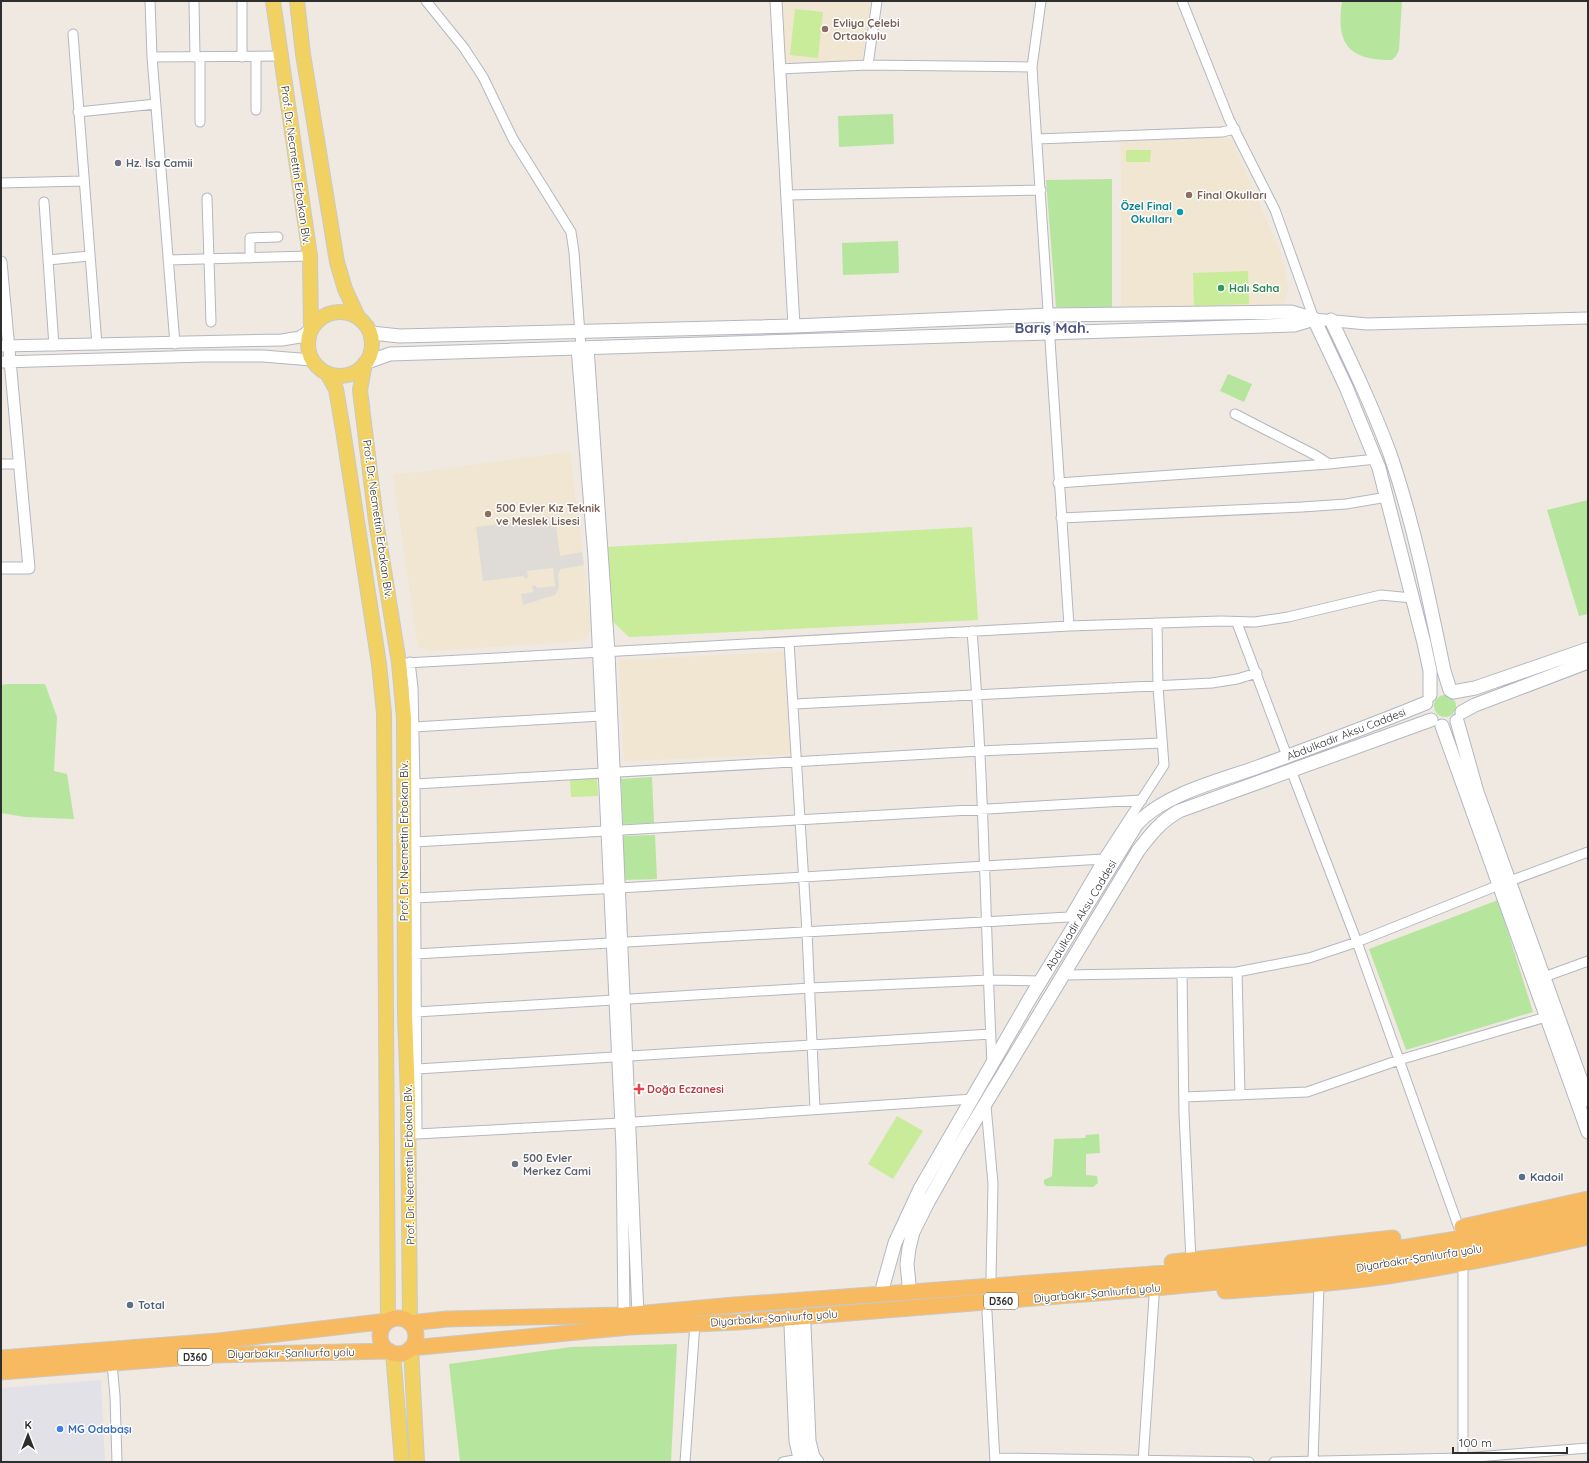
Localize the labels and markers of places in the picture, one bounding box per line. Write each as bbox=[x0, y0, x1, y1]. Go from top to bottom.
place label: Evliya Çelebi Ortaokulu bbox=[833, 16, 900, 43]
marker: Evliya Çelebi Ortaokulu bbox=[820, 24, 830, 34]
place label: Hz. İsa Camii bbox=[126, 156, 193, 170]
marker: Hz. İsa Camii bbox=[113, 158, 123, 168]
place label: Final Okulları bbox=[1197, 188, 1267, 202]
marker: Final Okulları bbox=[1184, 190, 1194, 200]
place label: Özel Final Okulları bbox=[1121, 199, 1172, 226]
marker: Özel Final Okulları bbox=[1175, 207, 1185, 217]
place label: Halı Saha bbox=[1229, 281, 1279, 295]
marker: Halı Saha bbox=[1216, 283, 1226, 293]
place label: 500 Evler Kız Teknik ve Meslek Lisesi bbox=[496, 501, 600, 528]
marker: 500 Evler Kız Teknik ve Meslek Lisesi bbox=[483, 509, 493, 519]
place label: Doğa Eczanesi bbox=[647, 1082, 724, 1096]
marker: Doğa Eczanesi bbox=[634, 1084, 644, 1094]
place label: 500 Evler Merkez Cami bbox=[523, 1151, 591, 1178]
marker: 500 Evler Merkez Cami bbox=[510, 1159, 520, 1169]
place label: Kadoil bbox=[1530, 1170, 1563, 1184]
marker: Kadoil bbox=[1517, 1172, 1527, 1182]
place label: Total bbox=[138, 1298, 165, 1312]
marker: Total bbox=[125, 1300, 135, 1310]
place label: MG Odabaşı bbox=[68, 1422, 132, 1436]
marker: MG Odabaşı bbox=[55, 1424, 65, 1434]

